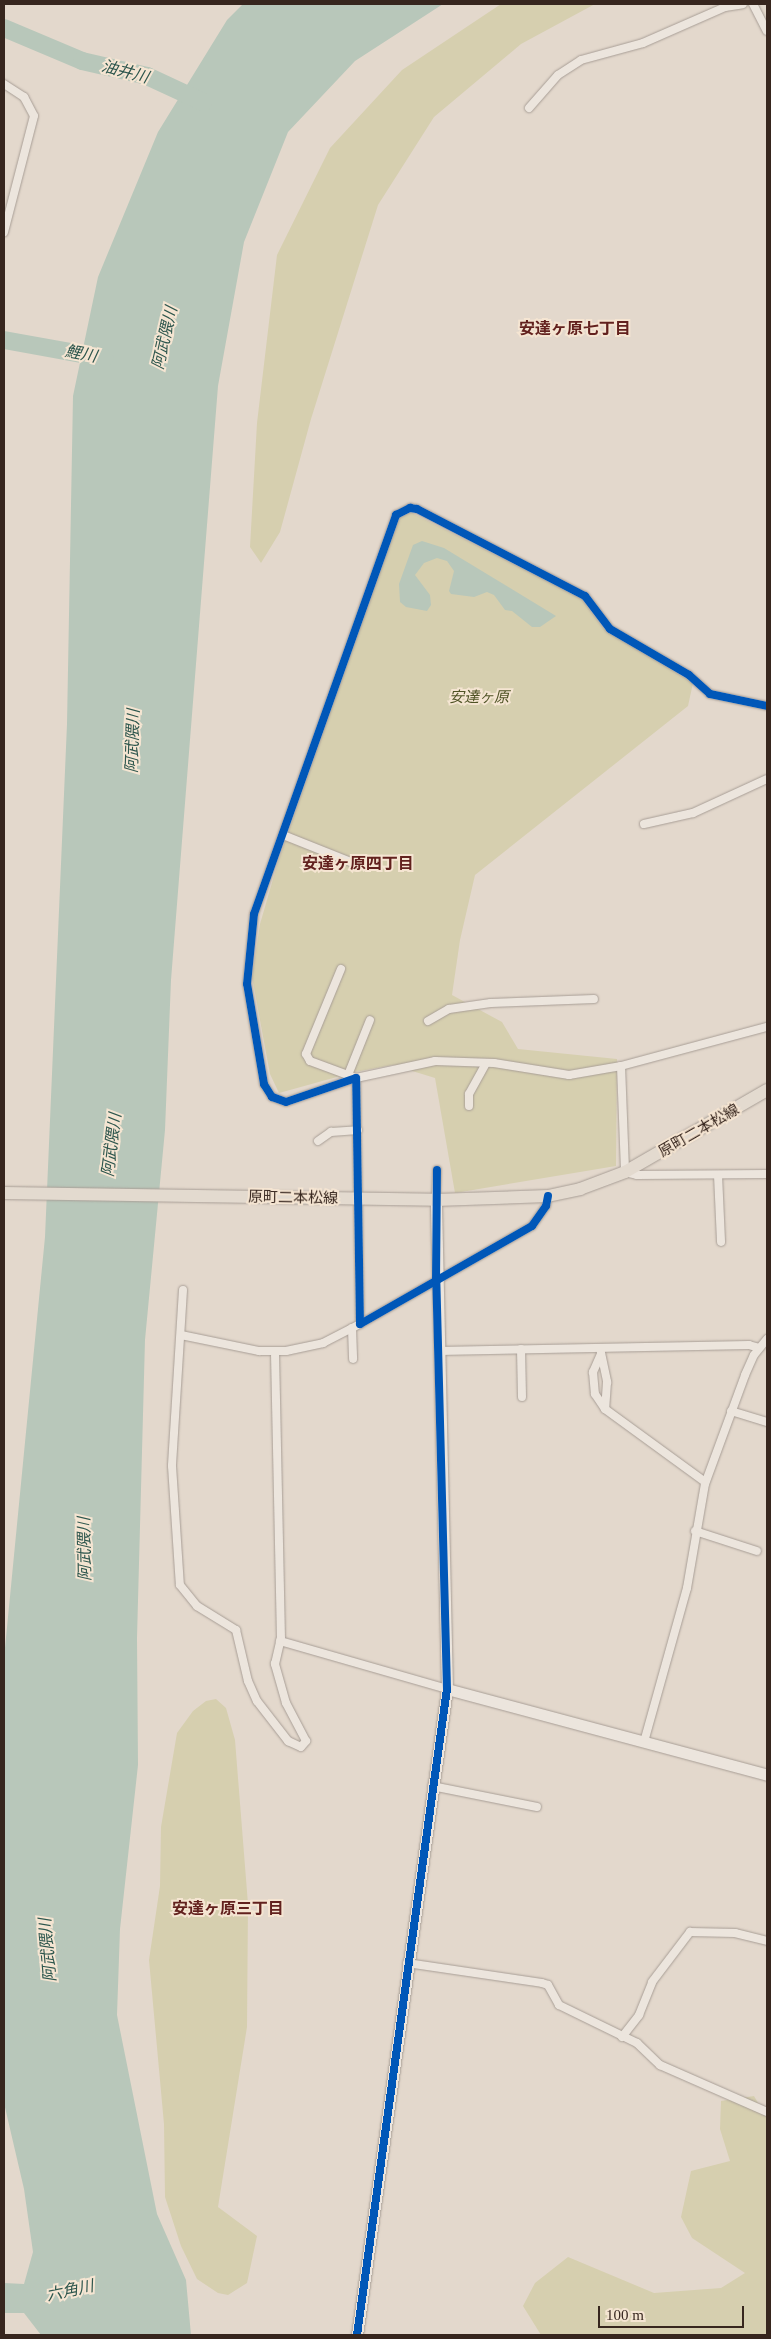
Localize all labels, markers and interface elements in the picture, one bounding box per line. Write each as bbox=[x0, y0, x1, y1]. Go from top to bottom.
water label: 油井川 bbox=[99, 57, 151, 87]
water label: 阿武隈川 bbox=[148, 305, 182, 371]
district label: 安達ヶ原七丁目 bbox=[519, 319, 631, 339]
water label: 鯉川 bbox=[63, 342, 99, 366]
park label: 安達ヶ原 bbox=[449, 689, 509, 707]
water label: 阿武隈川 bbox=[122, 709, 144, 773]
district label: 安達ヶ原四丁目 bbox=[302, 854, 414, 874]
street label: 原町二本松線 bbox=[656, 1101, 742, 1161]
water label: 阿武隈川 bbox=[99, 1112, 125, 1178]
street label: 原町二本松線 bbox=[248, 1188, 338, 1208]
water label: 阿武隈川 bbox=[75, 1517, 95, 1581]
district label: 安達ヶ原三丁目 bbox=[172, 1899, 284, 1919]
water label: 阿武隈川 bbox=[36, 1917, 60, 1983]
water label: 六角川 bbox=[45, 2277, 95, 2305]
scale bar bbox=[601, 2296, 747, 2328]
text: 100 m bbox=[606, 2307, 644, 2323]

